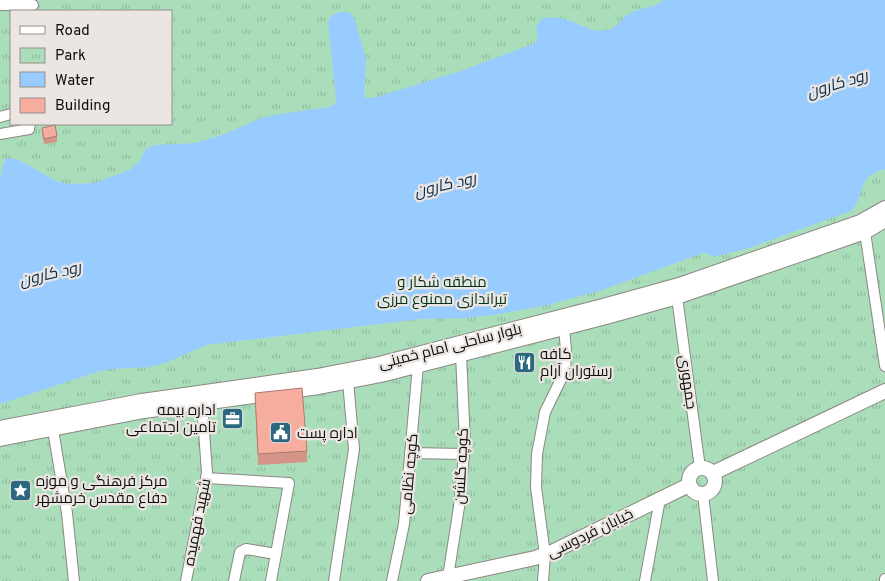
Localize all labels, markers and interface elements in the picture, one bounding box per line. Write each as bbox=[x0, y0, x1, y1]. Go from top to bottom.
legend bbox=[10, 10, 172, 125]
text: Road bbox=[55, 22, 90, 41]
text: Park bbox=[55, 47, 86, 66]
water label: رود کارون bbox=[805, 66, 872, 104]
text: Water bbox=[55, 72, 95, 91]
text: Building bbox=[55, 97, 110, 116]
water label: رود کارون bbox=[413, 169, 480, 203]
water label: رود کارون bbox=[18, 258, 85, 292]
park label: منطقه شکار و تیراندازی ممنوع مرزی bbox=[377, 274, 507, 310]
street label: بلوار ساحلی امام خمینی bbox=[377, 320, 524, 374]
place label: کافه رستوران آرام bbox=[540, 346, 612, 382]
restaurant icon: کافه رستوران آرام bbox=[512, 351, 536, 375]
street label: جمهوری bbox=[673, 354, 700, 410]
place label: اداره بیمه تامین اجتماعی bbox=[126, 402, 216, 438]
office icon: اداره بیمه تامین اجتماعی bbox=[220, 407, 244, 431]
public building icon: اداره پست bbox=[269, 421, 293, 445]
place label: اداره پست bbox=[297, 425, 358, 444]
street label: کوچه گلشن bbox=[451, 427, 474, 505]
street label: کوچه نظامی bbox=[397, 433, 423, 515]
place label: مرکز فرهنگی و موزه دفاع مقدس خرمشهر bbox=[35, 473, 168, 509]
street label: شهید فهمیده bbox=[181, 477, 216, 568]
place icon: مرکز فرهنگی و موزه دفاع مقدس خرمشهر bbox=[8, 478, 32, 502]
street label: خیابان فردوسی bbox=[544, 505, 637, 563]

